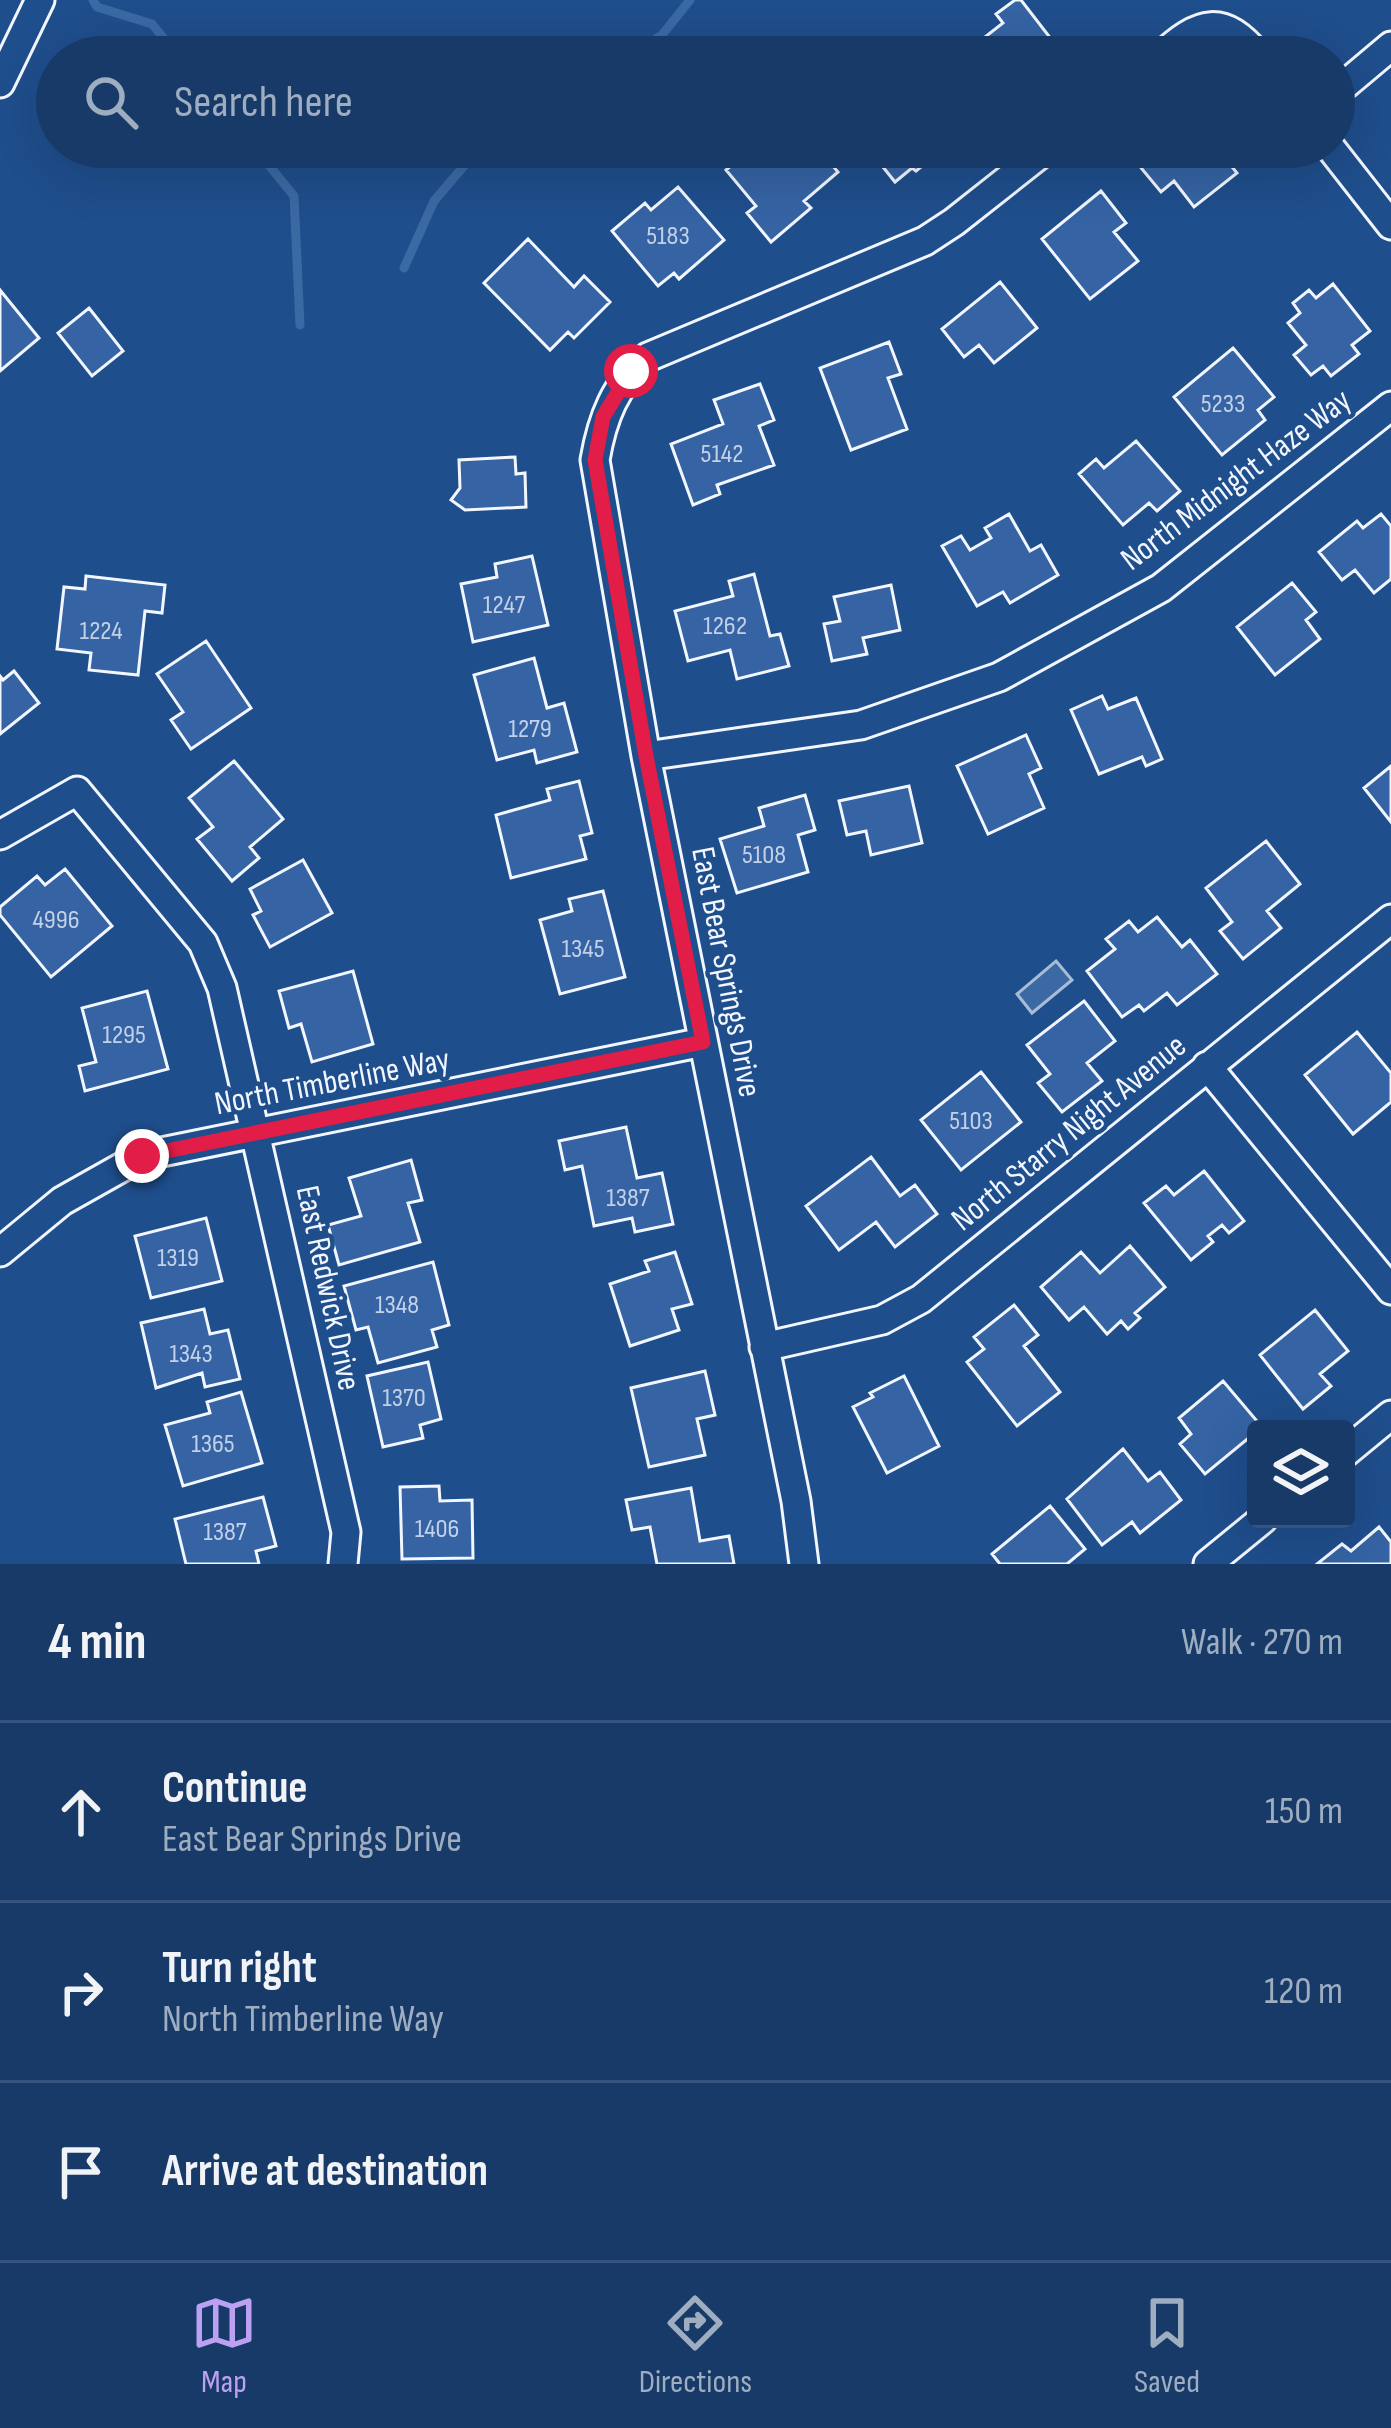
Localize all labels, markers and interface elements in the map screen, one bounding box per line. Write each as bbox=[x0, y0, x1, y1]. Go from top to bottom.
search box bbox=[36, 36, 1355, 168]
icon: search bbox=[78, 69, 144, 135]
text: Search here bbox=[174, 75, 353, 130]
house number: 5183 bbox=[646, 220, 690, 252]
route start bbox=[604, 344, 658, 398]
street label: North Midnight Haze Way bbox=[1113, 380, 1359, 580]
house number: 5233 bbox=[1201, 388, 1245, 420]
house number: 5142 bbox=[701, 438, 743, 470]
house number: 1247 bbox=[483, 589, 526, 621]
house number: 1262 bbox=[703, 610, 747, 642]
house number: 1224 bbox=[79, 615, 123, 647]
house number: 1279 bbox=[508, 713, 552, 745]
house number: 5108 bbox=[742, 839, 786, 871]
street label: East Bear Springs Drive bbox=[682, 844, 770, 1100]
house number: 4996 bbox=[32, 904, 80, 936]
house number: 1345 bbox=[561, 933, 605, 965]
house number: 1295 bbox=[102, 1019, 146, 1051]
street label: North Starry Night Avenue bbox=[944, 1026, 1194, 1240]
street label: North Timberline Way bbox=[211, 1040, 453, 1124]
house number: 5103 bbox=[949, 1105, 993, 1137]
route end bbox=[115, 1129, 169, 1183]
street label: East Redwick Drive bbox=[287, 1182, 369, 1394]
house number: 1387 bbox=[606, 1182, 650, 1214]
house number: 1319 bbox=[157, 1242, 199, 1274]
house number: 1348 bbox=[375, 1289, 419, 1321]
house number: 1343 bbox=[169, 1338, 213, 1370]
house number: 1370 bbox=[382, 1382, 426, 1414]
map controls bbox=[1247, 1420, 1355, 1528]
button: layers bbox=[1247, 1420, 1355, 1528]
house number: 1365 bbox=[191, 1428, 235, 1460]
house number: 1406 bbox=[415, 1513, 459, 1545]
house number: 1387 bbox=[203, 1516, 247, 1548]
text: 4 min bbox=[48, 1612, 147, 1673]
text: Walk · 270 m bbox=[1181, 1619, 1343, 1666]
text: Continue bbox=[162, 1761, 308, 1816]
icon: ahead bbox=[48, 1779, 114, 1845]
text: 150 m bbox=[1265, 1788, 1343, 1835]
text: East Bear Springs Drive bbox=[162, 1816, 462, 1863]
text: Turn right bbox=[162, 1941, 317, 1996]
icon: right bbox=[48, 1959, 114, 2025]
text: 120 m bbox=[1264, 1968, 1343, 2015]
text: North Timberline Way bbox=[162, 1996, 444, 2043]
icon: arrive bbox=[48, 2139, 114, 2205]
text: Arrive at destination bbox=[162, 2144, 488, 2199]
tab: Map bbox=[191, 2290, 257, 2402]
tab: Directions bbox=[639, 2290, 752, 2402]
tab: Saved bbox=[1134, 2290, 1200, 2402]

